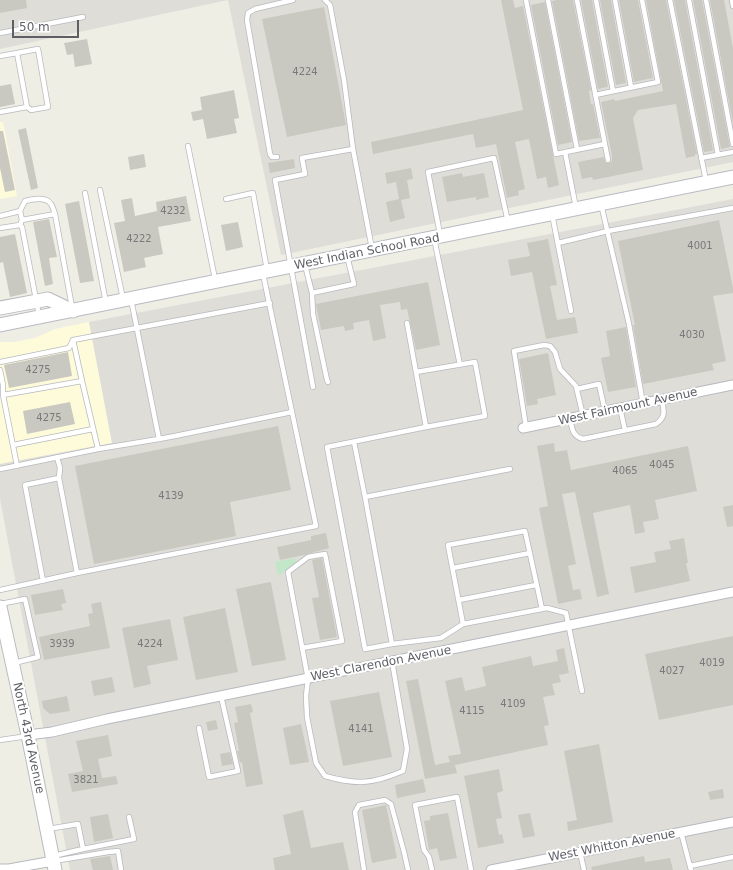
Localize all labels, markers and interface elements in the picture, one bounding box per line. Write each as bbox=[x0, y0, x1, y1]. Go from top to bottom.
scale bar bbox=[14, 12, 81, 38]
text: 50 m bbox=[19, 20, 50, 34]
house number: 4224 bbox=[292, 66, 318, 78]
house number: 4232 bbox=[160, 205, 186, 217]
street label: West Indian School Road bbox=[293, 231, 441, 273]
house number: 4222 bbox=[126, 233, 152, 245]
house number: 4001 bbox=[687, 240, 713, 252]
house number: 4030 bbox=[679, 329, 705, 341]
house number: 4275 bbox=[25, 364, 51, 376]
street label: West Fairmount Avenue bbox=[557, 385, 699, 429]
house number: 4275 bbox=[36, 412, 62, 424]
house number: 4045 bbox=[649, 459, 675, 471]
house number: 4065 bbox=[612, 465, 638, 477]
house number: 4139 bbox=[158, 490, 184, 502]
house number: 3939 bbox=[49, 638, 75, 650]
house number: 4224 bbox=[137, 638, 163, 650]
street label: West Clarendon Avenue bbox=[309, 643, 453, 685]
house number: 4019 bbox=[699, 657, 725, 669]
house number: 4027 bbox=[659, 665, 685, 677]
street label: North 43rd Avenue bbox=[9, 681, 47, 795]
house number: 4109 bbox=[500, 698, 526, 710]
house number: 4115 bbox=[459, 705, 485, 717]
house number: 4141 bbox=[348, 723, 374, 735]
house number: 3821 bbox=[73, 774, 99, 786]
street label: West Whitton Avenue bbox=[547, 827, 677, 865]

